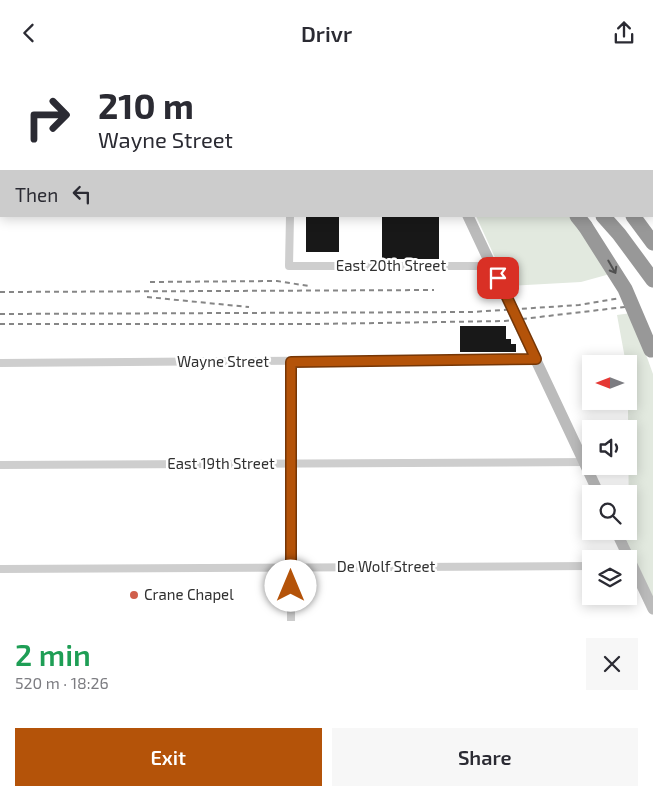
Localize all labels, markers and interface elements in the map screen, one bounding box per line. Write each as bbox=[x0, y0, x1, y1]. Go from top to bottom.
icon: back bbox=[15, 19, 43, 47]
icon: share bbox=[610, 19, 638, 47]
text: Drivr bbox=[301, 20, 352, 46]
text: 210 m bbox=[98, 84, 194, 126]
icon: right bbox=[15, 85, 80, 150]
text: Wayne Street bbox=[98, 126, 233, 152]
icon: left bbox=[68, 180, 96, 208]
text: Then bbox=[15, 183, 58, 206]
street label: East 20th Street bbox=[336, 256, 446, 274]
pin bbox=[477, 257, 519, 299]
one-way arrow bbox=[607, 259, 617, 274]
icon: arrive bbox=[484, 264, 512, 292]
street label: Wayne Street bbox=[177, 352, 269, 370]
north arrow bbox=[582, 355, 638, 410]
map controls bbox=[582, 355, 637, 605]
button: sound bbox=[582, 420, 637, 475]
street label: East 19th Street bbox=[167, 454, 275, 472]
button: search bbox=[582, 485, 637, 540]
button: layers bbox=[582, 550, 637, 605]
street label: De Wolf Street bbox=[337, 557, 436, 575]
position arrow bbox=[264, 559, 316, 611]
place label: Crane Chapel bbox=[144, 585, 234, 603]
marker: Crane Chapel bbox=[128, 589, 140, 601]
text: 2 min bbox=[15, 636, 91, 672]
button: close bbox=[586, 638, 638, 690]
text: 520 m · 18:26 bbox=[15, 673, 109, 692]
button: Exit bbox=[15, 728, 322, 786]
button: Share bbox=[332, 728, 638, 786]

